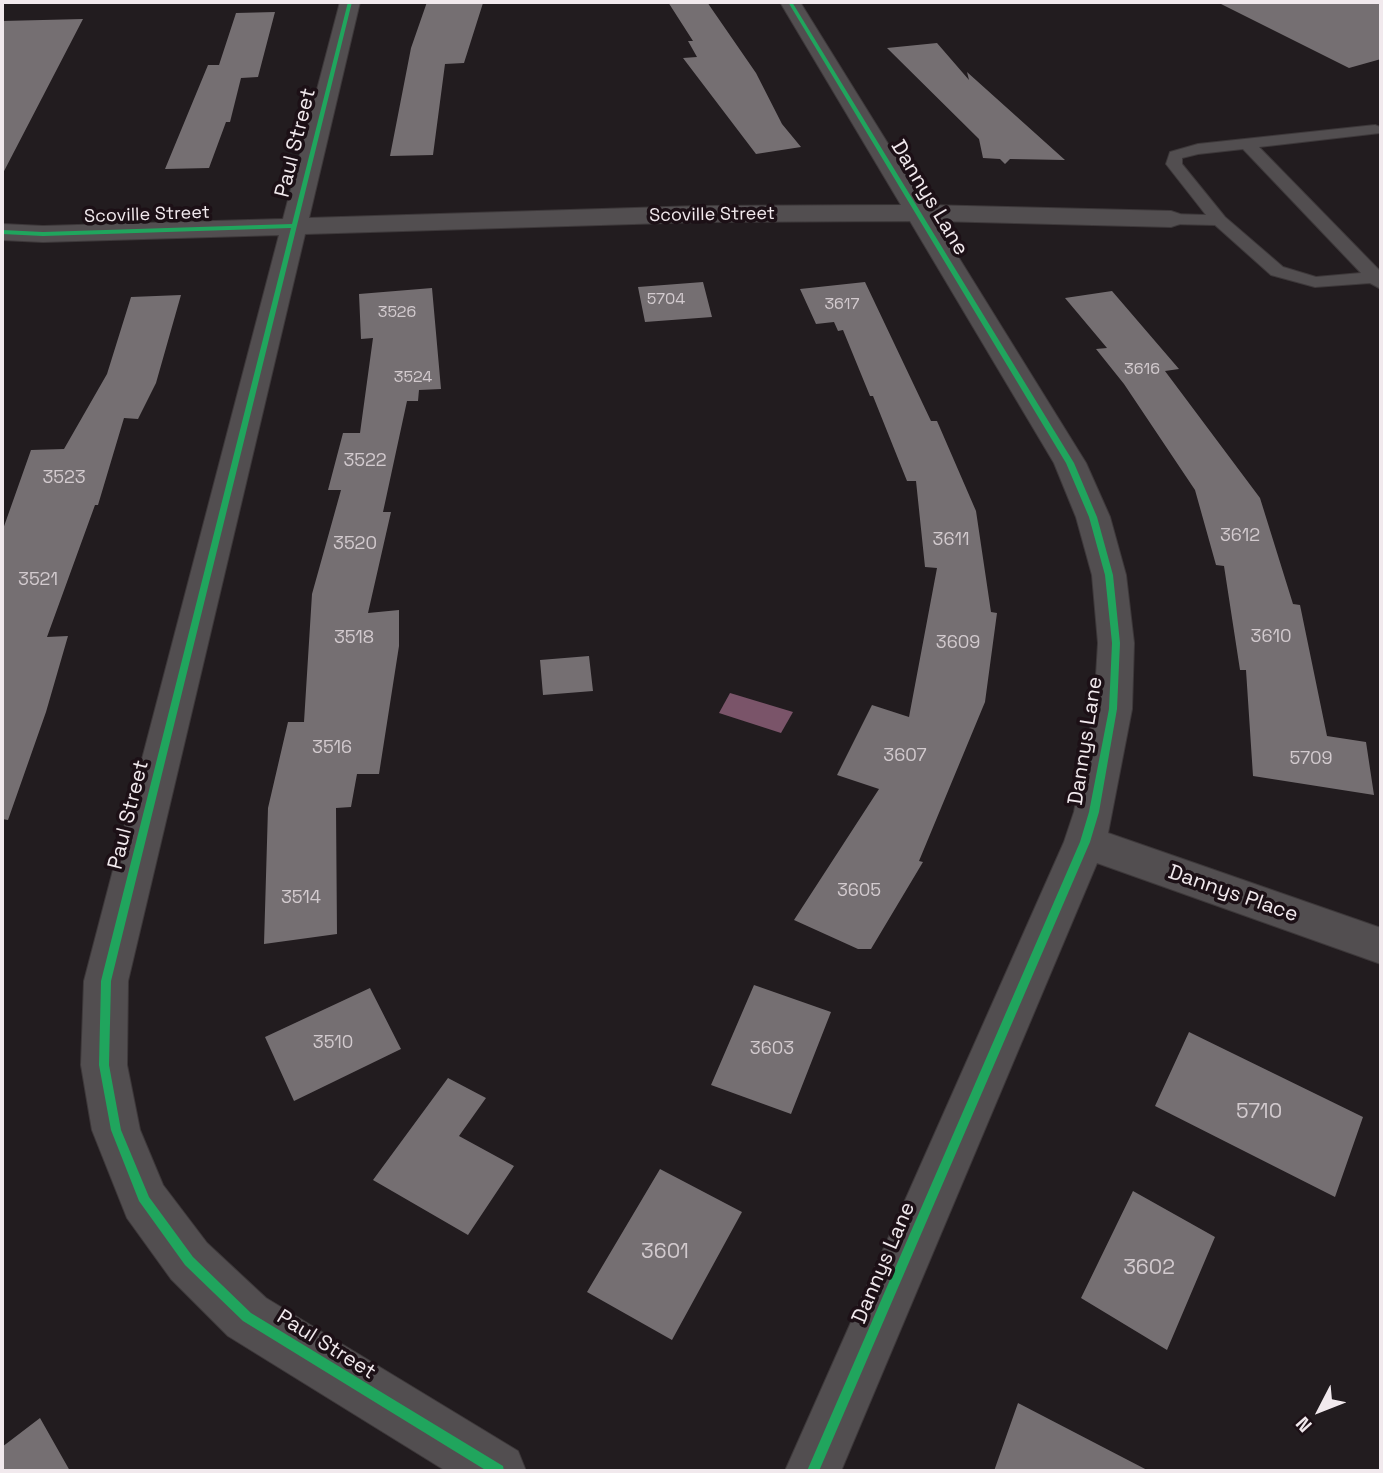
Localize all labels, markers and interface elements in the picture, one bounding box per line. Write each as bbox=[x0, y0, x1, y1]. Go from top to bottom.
street label: Paul Street bbox=[270, 86, 322, 200]
street label: Dannys Lane bbox=[885, 136, 973, 260]
street label: Scoville Street bbox=[84, 202, 210, 228]
street label: Scoville Street bbox=[649, 203, 775, 227]
house number: 5704 bbox=[647, 290, 685, 310]
house number: 3617 bbox=[824, 295, 860, 315]
house number: 3526 bbox=[378, 303, 416, 323]
house number: 3616 bbox=[1124, 360, 1160, 380]
house number: 3524 bbox=[394, 368, 432, 388]
house number: 3522 bbox=[343, 450, 387, 472]
house number: 3523 bbox=[42, 467, 86, 489]
house number: 3612 bbox=[1220, 525, 1260, 547]
house number: 3611 bbox=[933, 529, 969, 551]
house number: 3520 bbox=[333, 533, 377, 555]
house number: 3521 bbox=[18, 569, 58, 591]
house number: 3610 bbox=[1251, 626, 1291, 648]
house number: 3518 bbox=[334, 627, 374, 649]
house number: 3609 bbox=[936, 632, 980, 654]
street label: Dannys Lane bbox=[1063, 675, 1109, 807]
house number: 3516 bbox=[312, 737, 352, 759]
house number: 3607 bbox=[883, 745, 927, 767]
house number: 5709 bbox=[1289, 748, 1333, 770]
street label: Paul Street bbox=[103, 758, 155, 872]
street label: Dannys Place bbox=[1165, 860, 1301, 928]
house number: 3605 bbox=[837, 880, 881, 902]
house number: 3514 bbox=[281, 887, 321, 909]
house number: 3510 bbox=[313, 1032, 353, 1054]
house number: 3603 bbox=[750, 1038, 794, 1060]
house number: 5710 bbox=[1236, 1099, 1282, 1125]
street label: Dannys Lane bbox=[847, 1198, 921, 1328]
house number: 3601 bbox=[641, 1239, 689, 1265]
house number: 3602 bbox=[1123, 1255, 1175, 1281]
street label: Paul Street bbox=[272, 1305, 380, 1385]
north arrow bbox=[1285, 1375, 1355, 1445]
text: N bbox=[1290, 1411, 1318, 1437]

